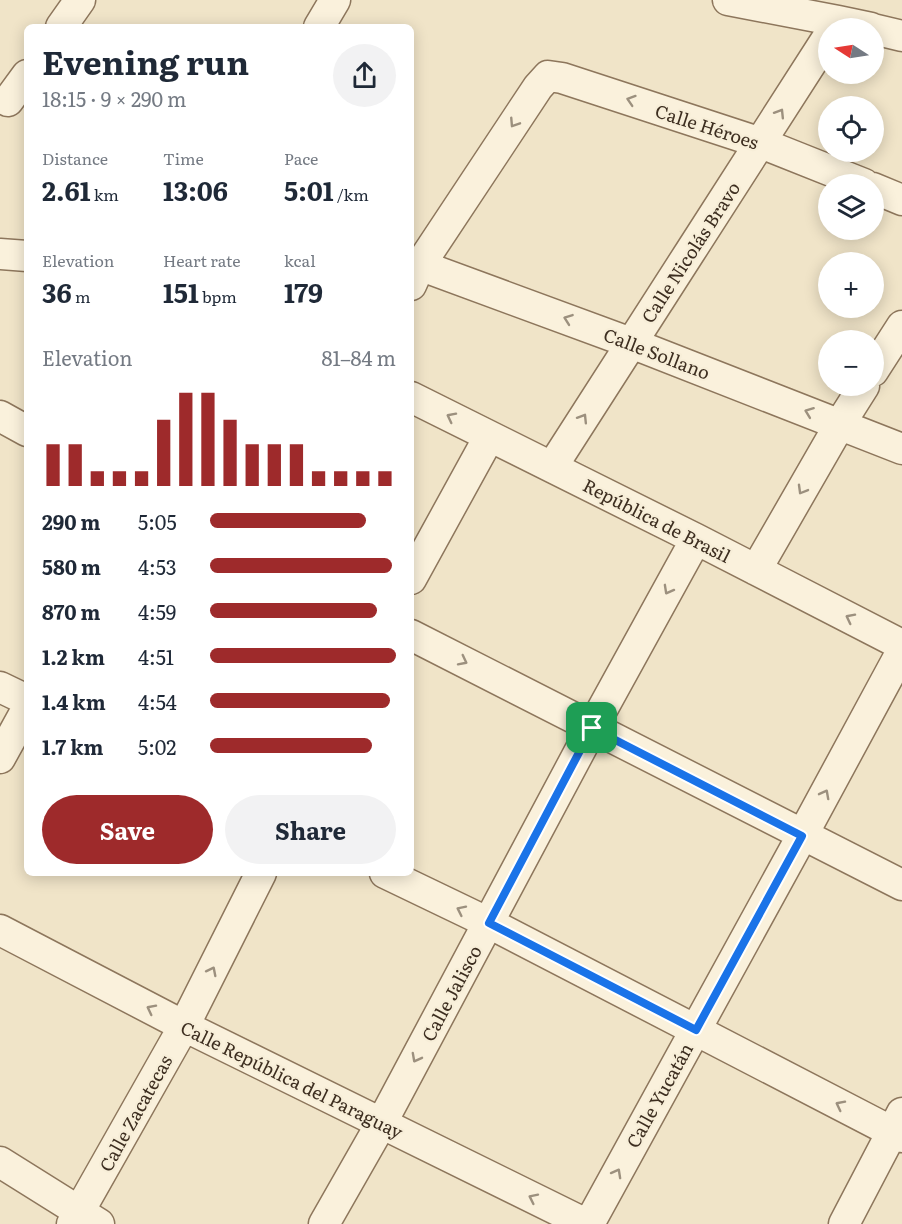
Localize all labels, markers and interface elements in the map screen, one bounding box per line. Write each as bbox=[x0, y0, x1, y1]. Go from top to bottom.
north arrow bbox=[818, 18, 884, 84]
map controls bbox=[818, 18, 884, 396]
text: Evening run bbox=[42, 36, 249, 85]
button: share bbox=[333, 44, 396, 107]
text: 18:15 · 9 × 290 m bbox=[42, 83, 186, 113]
one-way arrow bbox=[626, 95, 637, 108]
button: locate bbox=[818, 96, 884, 162]
street label: Calle Héroes bbox=[652, 97, 762, 155]
one-way arrow bbox=[773, 109, 785, 119]
one-way arrow bbox=[510, 117, 521, 128]
text: Distance bbox=[42, 146, 108, 170]
text: Time bbox=[163, 146, 204, 170]
text: Pace bbox=[284, 146, 318, 170]
text: 2.61 bbox=[42, 170, 90, 209]
text: 13:06 bbox=[163, 170, 228, 209]
text: 5:01 bbox=[284, 170, 333, 209]
button: layers bbox=[818, 174, 884, 240]
street label: Calle Nicolás Bravo bbox=[634, 176, 746, 328]
text: km bbox=[90, 182, 119, 206]
text: /km bbox=[333, 182, 369, 206]
text: Elevation bbox=[42, 248, 114, 272]
text: Heart rate bbox=[163, 248, 241, 272]
text: kcal bbox=[284, 248, 316, 272]
button: + bbox=[818, 252, 884, 318]
text: 36 bbox=[42, 272, 72, 311]
text: 151 bbox=[163, 272, 199, 311]
text: 179 bbox=[284, 272, 323, 311]
text: m bbox=[72, 284, 90, 308]
text: bpm bbox=[199, 284, 237, 308]
one-way arrow bbox=[563, 314, 574, 327]
street label: Calle Sollano bbox=[600, 320, 714, 386]
button: − bbox=[818, 330, 884, 396]
text: Elevation bbox=[42, 342, 132, 372]
text: 81–84 m bbox=[321, 342, 396, 372]
one-way arrow bbox=[804, 406, 814, 419]
one-way arrow bbox=[446, 413, 457, 424]
one-way arrow bbox=[576, 414, 588, 424]
street label: República de Brasil bbox=[578, 471, 736, 569]
one-way arrow bbox=[798, 484, 809, 494]
text: 290 m bbox=[42, 506, 101, 536]
text: 5:05 bbox=[138, 506, 177, 536]
text: 580 m bbox=[42, 551, 101, 581]
text: 4:53 bbox=[138, 551, 177, 581]
one-way arrow bbox=[664, 584, 675, 595]
text: 870 m bbox=[42, 596, 101, 626]
text: 4:59 bbox=[138, 596, 176, 626]
one-way arrow bbox=[846, 614, 856, 625]
text: 1.2 km bbox=[42, 641, 105, 671]
text: 4:51 bbox=[138, 641, 174, 671]
one-way arrow bbox=[457, 654, 468, 666]
text: 1.4 km bbox=[42, 686, 106, 716]
text: 4:54 bbox=[138, 686, 177, 716]
pin bbox=[566, 702, 617, 753]
icon: arrive bbox=[575, 711, 608, 744]
text: 1.7 km bbox=[42, 731, 104, 761]
text: 5:02 bbox=[138, 731, 176, 761]
one-way arrow bbox=[818, 790, 829, 800]
button: Save bbox=[42, 795, 213, 864]
button: Share bbox=[225, 795, 396, 864]
one-way arrow bbox=[457, 906, 468, 918]
street label: Calle Jalisco bbox=[414, 940, 488, 1046]
one-way arrow bbox=[205, 966, 216, 977]
one-way arrow bbox=[147, 1005, 158, 1016]
street label: Calle República del Paraguay bbox=[176, 1013, 408, 1145]
street label: Calle Yucatán bbox=[619, 1037, 699, 1152]
street label: Calle Zacatecas bbox=[92, 1050, 178, 1176]
one-way arrow bbox=[412, 1052, 423, 1062]
one-way arrow bbox=[836, 1101, 847, 1112]
one-way arrow bbox=[610, 1169, 621, 1179]
one-way arrow bbox=[529, 1194, 540, 1206]

